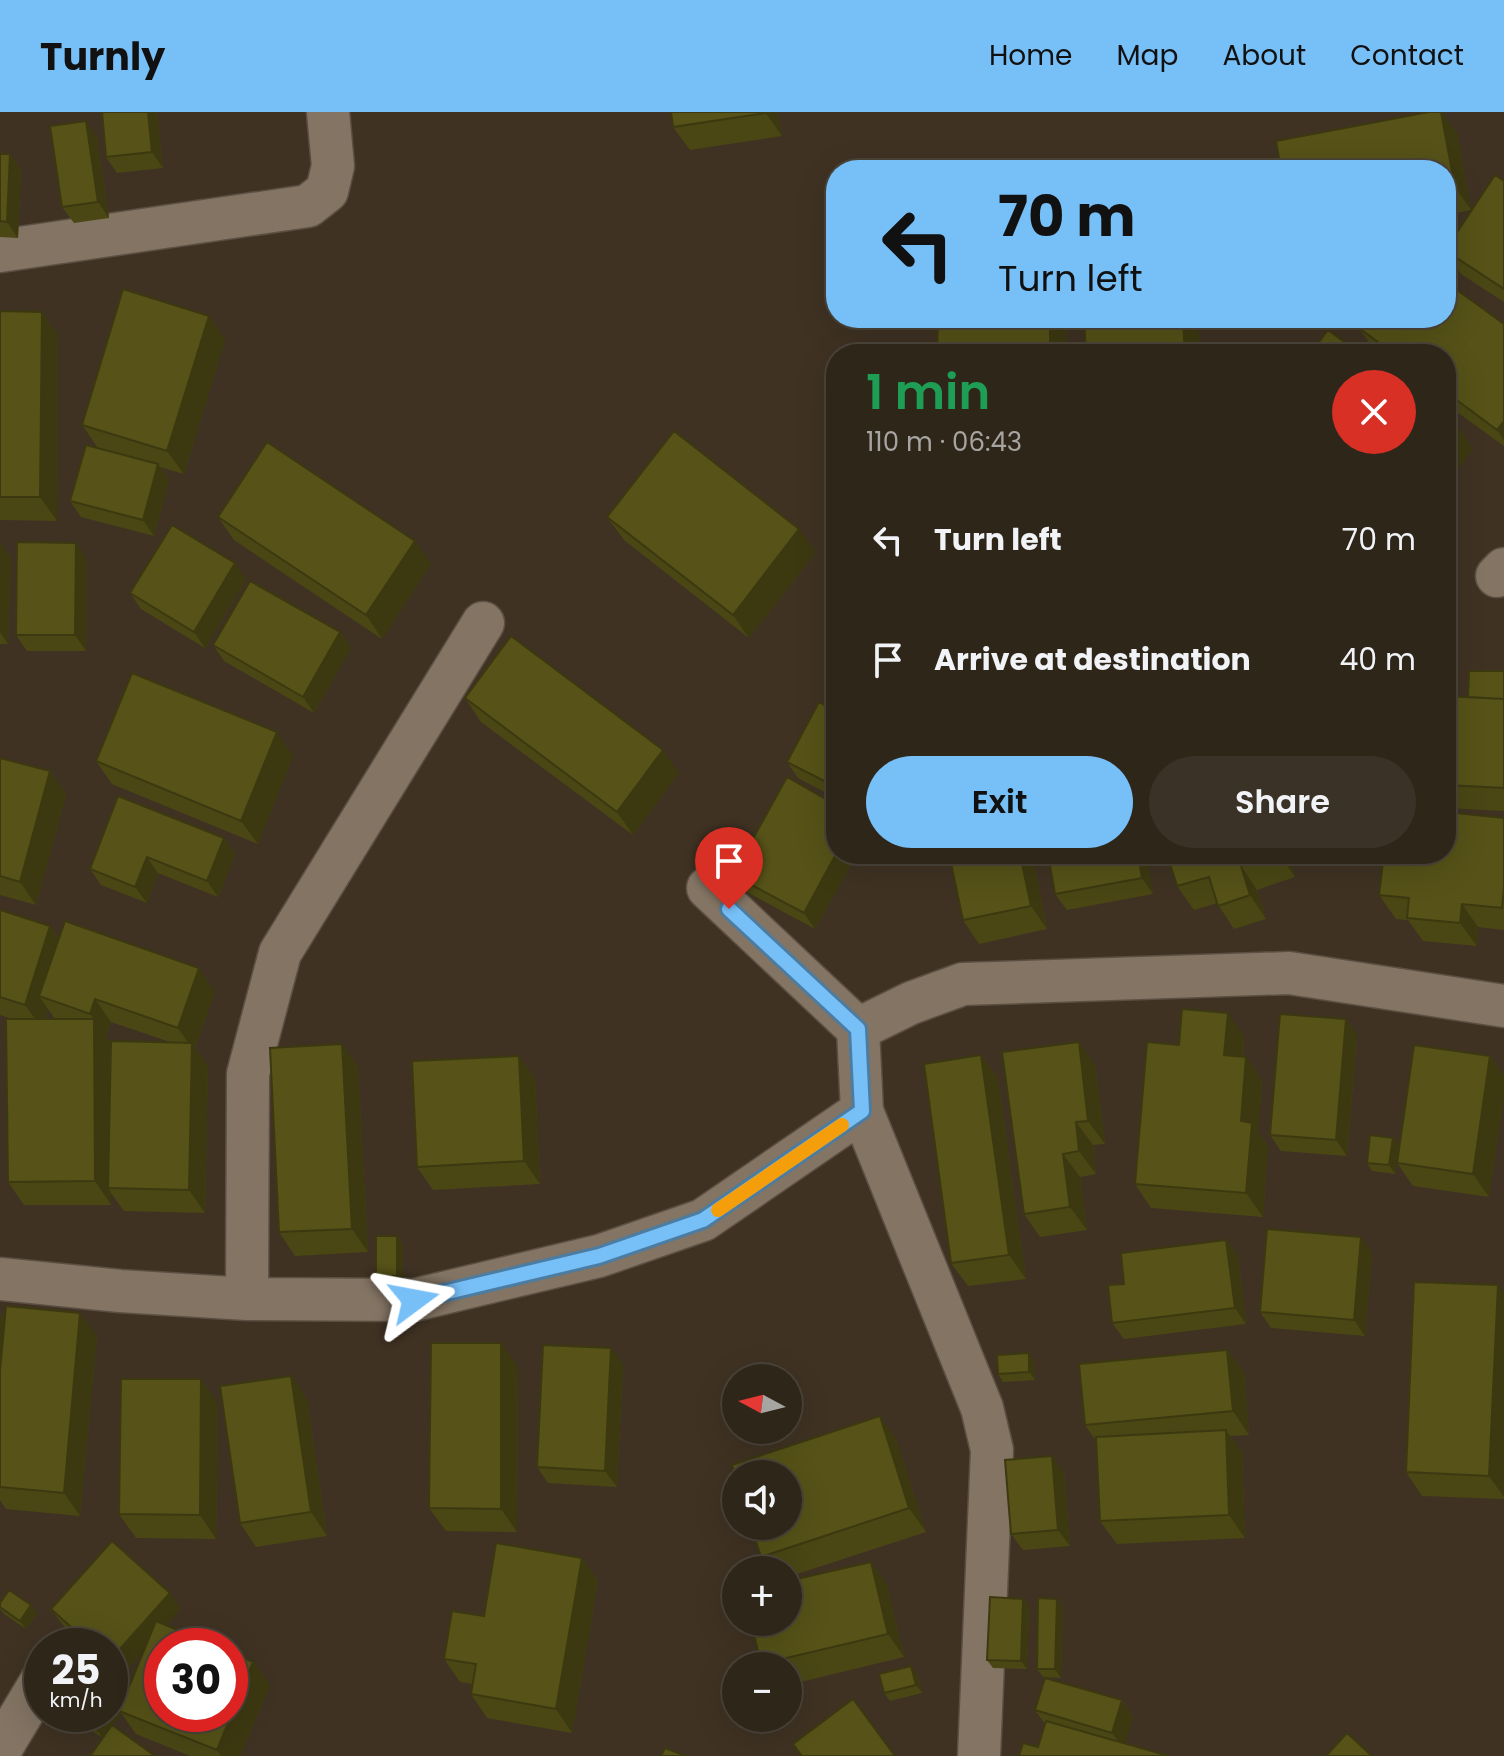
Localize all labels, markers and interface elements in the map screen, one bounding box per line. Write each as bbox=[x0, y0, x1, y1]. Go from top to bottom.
text: Turnly bbox=[40, 30, 165, 83]
text: Home bbox=[989, 36, 1072, 75]
text: Map bbox=[1116, 36, 1178, 75]
text: About bbox=[1222, 36, 1306, 75]
text: Contact bbox=[1350, 36, 1464, 75]
text: 70 m bbox=[998, 177, 1136, 256]
icon: left bbox=[866, 192, 970, 296]
text: Turn left bbox=[998, 253, 1143, 304]
text: 1 min bbox=[866, 359, 990, 426]
button: close bbox=[1332, 370, 1416, 454]
text: 110 m · 06:43 bbox=[866, 424, 1022, 460]
icon: left bbox=[866, 518, 910, 562]
text: Turn left bbox=[934, 518, 1062, 561]
text: 70 m bbox=[1342, 518, 1416, 561]
icon: arrive bbox=[866, 638, 910, 682]
text: Arrive at destination bbox=[934, 638, 1251, 681]
text: 40 m bbox=[1339, 638, 1416, 681]
button: Exit bbox=[866, 756, 1133, 848]
button: Share bbox=[1149, 756, 1416, 848]
pin bbox=[695, 827, 763, 909]
icon: arrive bbox=[707, 839, 751, 883]
position arrow bbox=[372, 1258, 456, 1342]
north arrow bbox=[722, 1364, 802, 1444]
map controls bbox=[722, 1364, 802, 1732]
button: sound bbox=[722, 1460, 802, 1540]
button: + bbox=[722, 1556, 802, 1636]
speed limit sign: 30 bbox=[144, 1628, 248, 1732]
text: 25 bbox=[52, 1642, 100, 1698]
button: − bbox=[722, 1652, 802, 1732]
text: km/h bbox=[49, 1686, 103, 1714]

